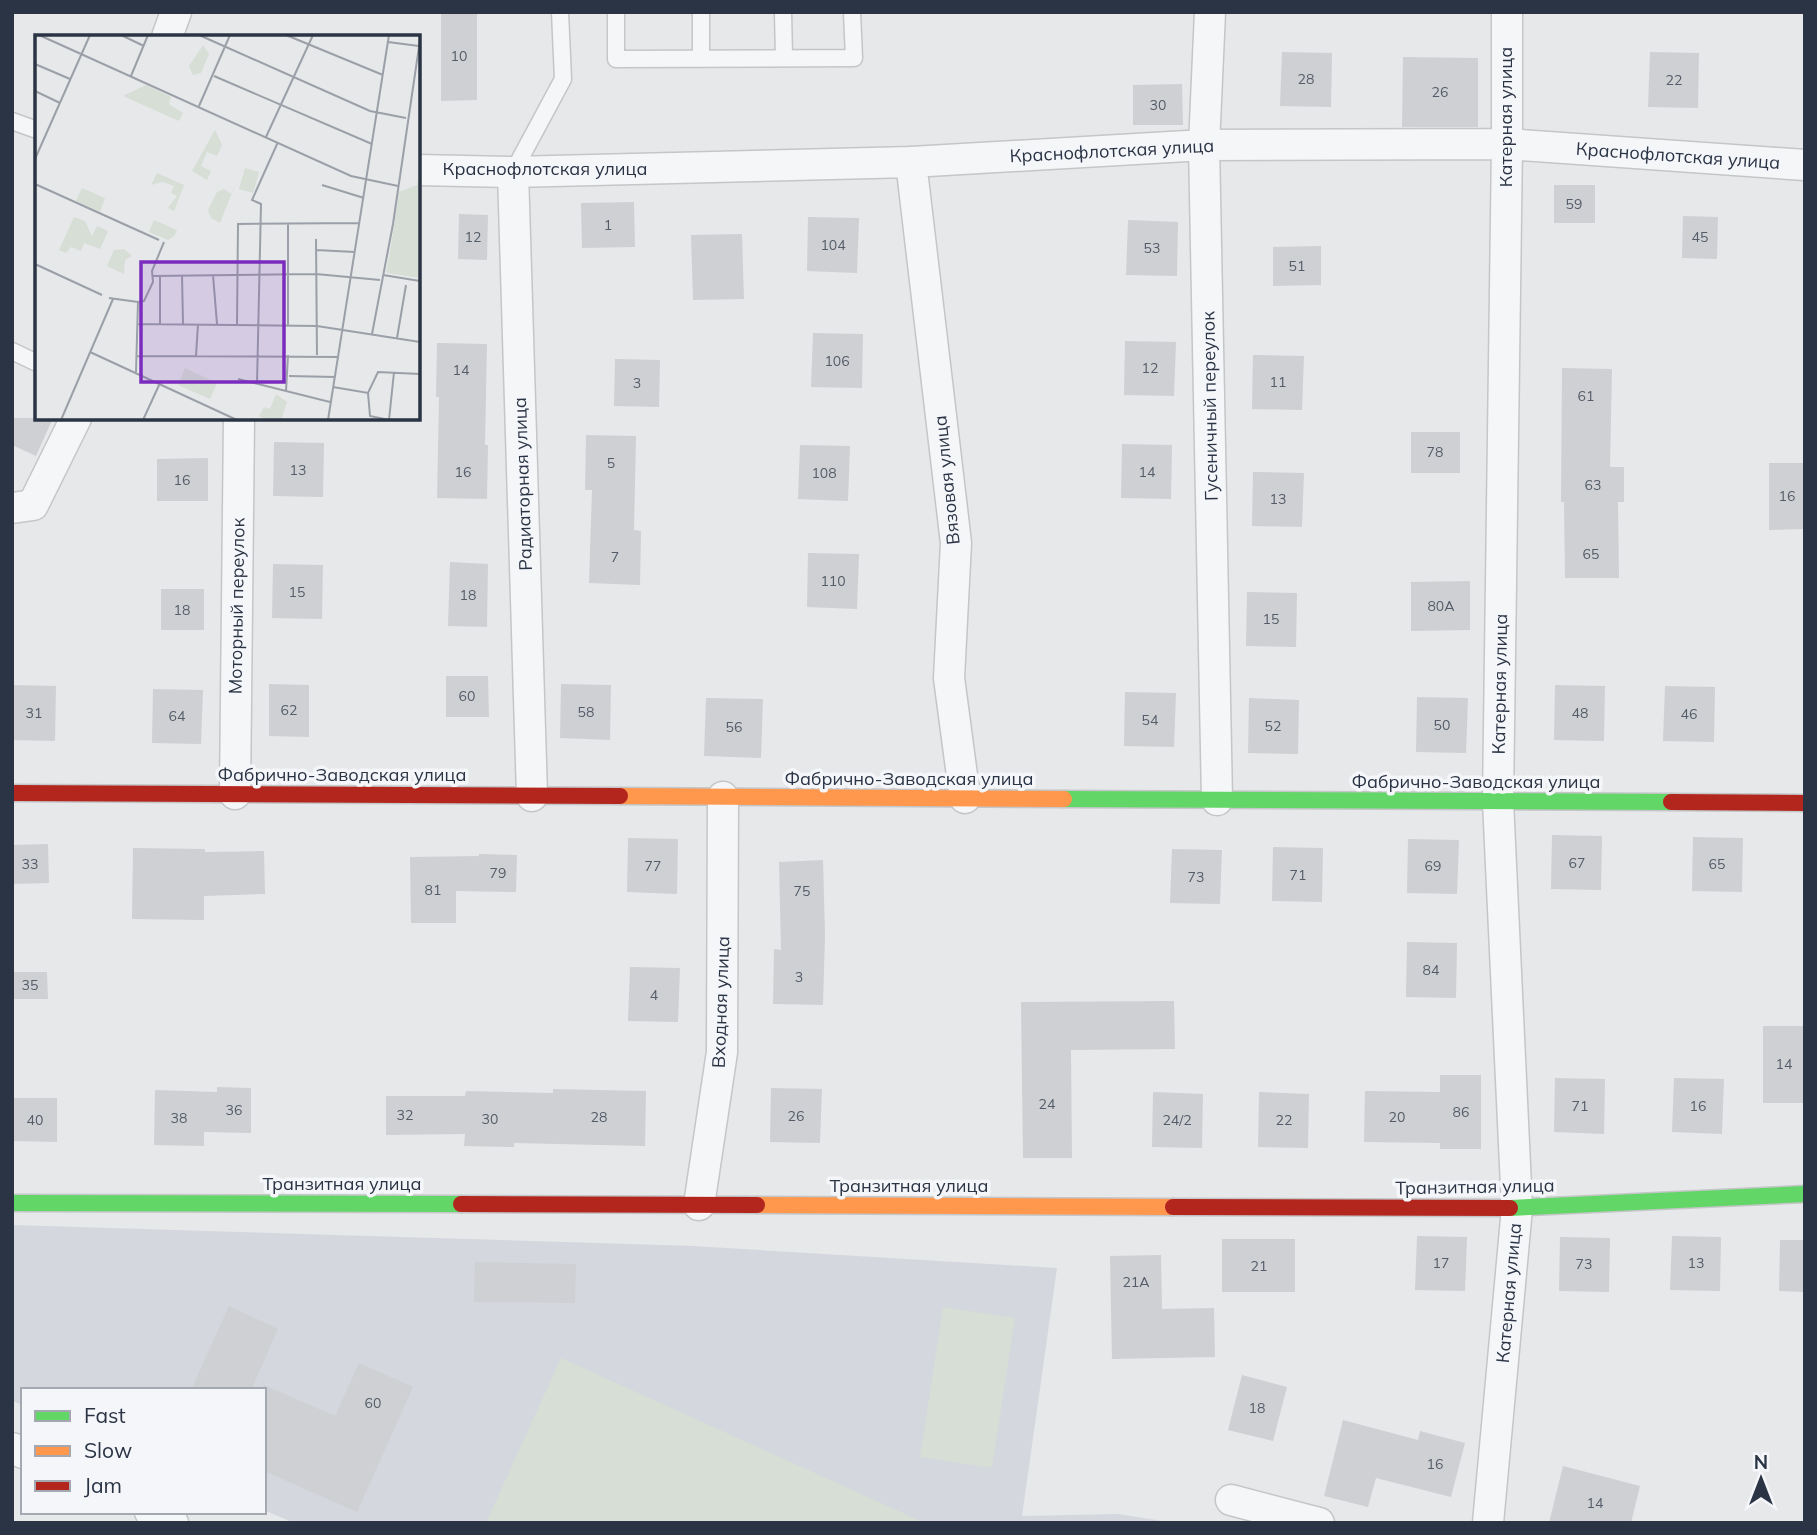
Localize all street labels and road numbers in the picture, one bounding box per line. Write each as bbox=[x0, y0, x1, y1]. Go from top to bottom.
street label: Катерная улица bbox=[1494, 47, 1517, 187]
street label: Краснофлотская улица bbox=[1009, 134, 1215, 167]
street label: Краснофлотская улица bbox=[1575, 137, 1781, 174]
street label: Краснофлотская улица bbox=[443, 157, 647, 180]
street label: Гусеничный переулок bbox=[1196, 311, 1223, 501]
street label: Радиаторная улица bbox=[508, 397, 537, 571]
street label: Вязовая улица bbox=[928, 414, 965, 546]
street label: Моторный переулок bbox=[223, 517, 250, 694]
street label: Катерная улица bbox=[1487, 613, 1512, 755]
street label: Фабрично-Заводская улица bbox=[217, 763, 467, 786]
street label: Фабрично-Заводская улица bbox=[784, 767, 1034, 790]
street label: Фабрично-Заводская улица bbox=[1351, 770, 1601, 793]
street label: Входная улица bbox=[707, 936, 734, 1068]
street label: Транзитная улица bbox=[262, 1172, 422, 1195]
street label: Транзитная улица bbox=[829, 1174, 989, 1197]
street label: Транзитная улица bbox=[1395, 1174, 1555, 1199]
street label: Катерная улица bbox=[1491, 1222, 1526, 1364]

